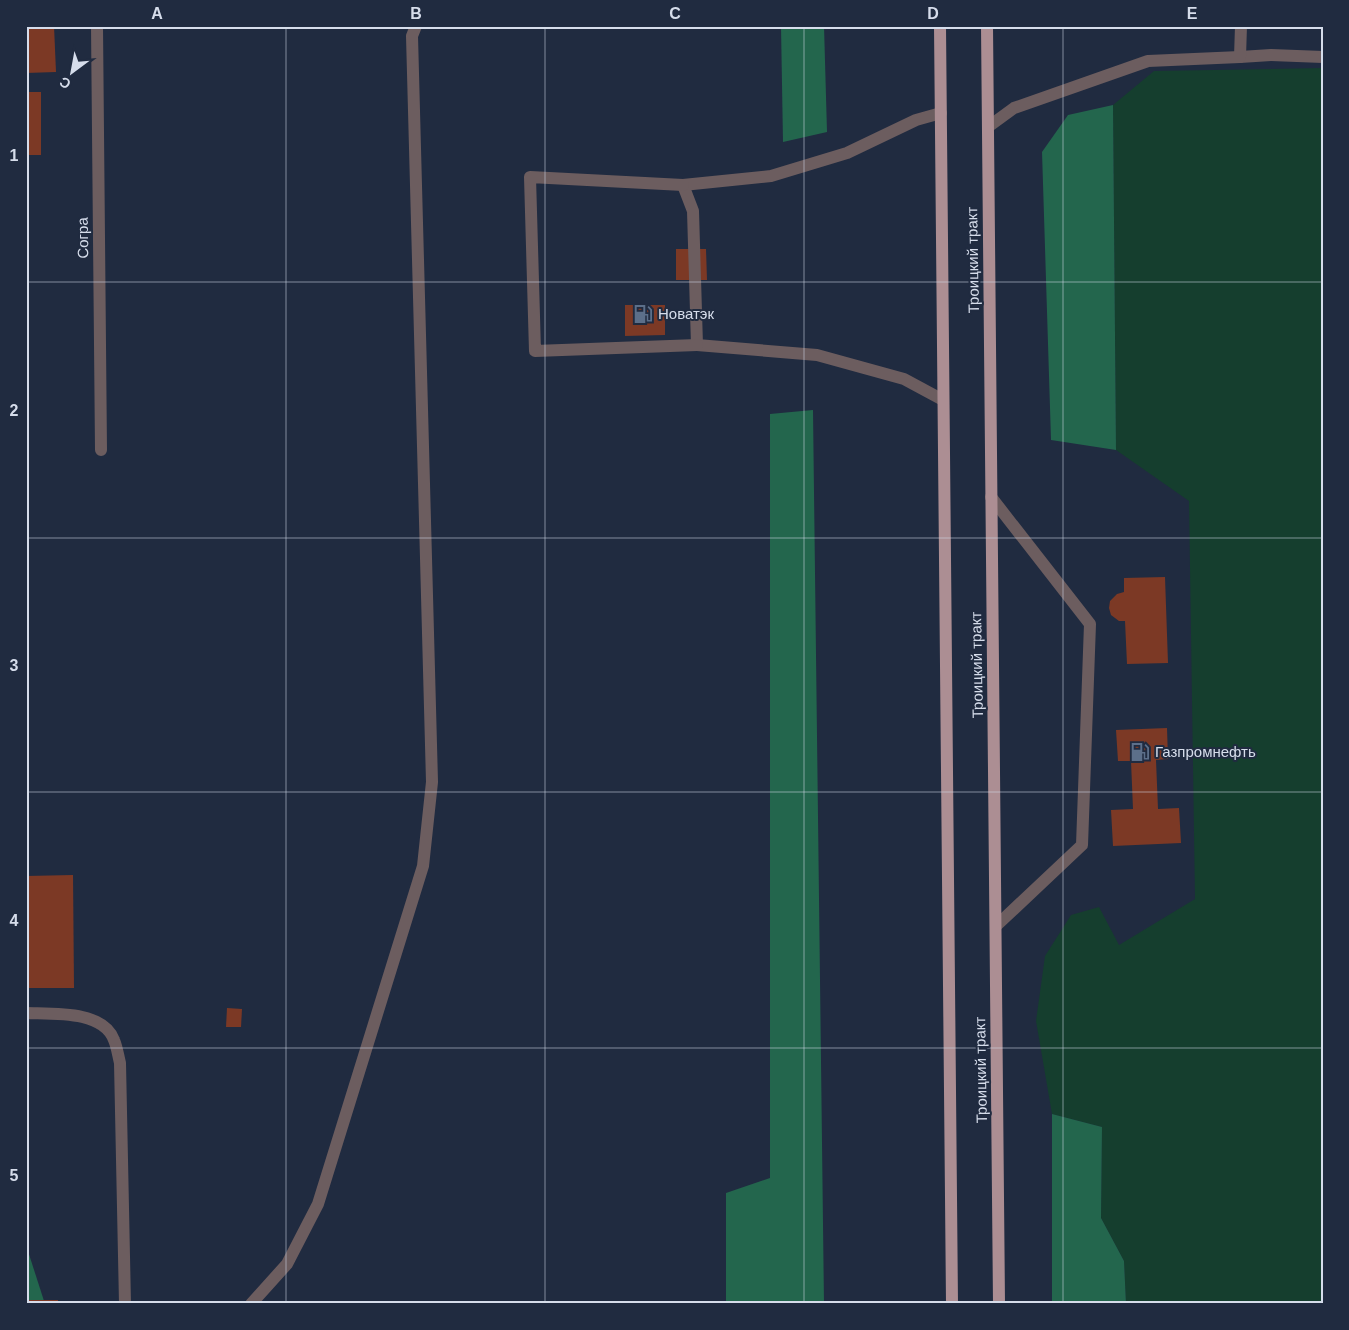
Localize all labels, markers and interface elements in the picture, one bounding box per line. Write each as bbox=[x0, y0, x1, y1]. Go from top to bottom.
text: A bbox=[151, 5, 163, 22]
text: B bbox=[410, 5, 422, 22]
text: C bbox=[669, 5, 681, 22]
text: D bbox=[927, 5, 939, 22]
text: E bbox=[1187, 5, 1198, 22]
north arrow bbox=[48, 48, 98, 98]
text: С bbox=[57, 74, 74, 92]
text: 1 bbox=[10, 147, 19, 164]
street label: Троицкий тракт bbox=[963, 206, 982, 313]
street label: Согра bbox=[74, 217, 91, 259]
fuel station icon: Новатэк bbox=[632, 303, 654, 325]
place label: Новатэк bbox=[658, 305, 715, 322]
text: 2 bbox=[10, 402, 19, 419]
street label: Троицкий тракт bbox=[967, 611, 986, 718]
text: 3 bbox=[10, 657, 19, 674]
fuel station icon: Газпромнефть bbox=[1129, 741, 1151, 763]
place label: Газпромнефть bbox=[1155, 743, 1256, 760]
text: 4 bbox=[10, 912, 19, 929]
street label: Троицкий тракт bbox=[971, 1016, 990, 1123]
text: 5 bbox=[10, 1167, 19, 1184]

